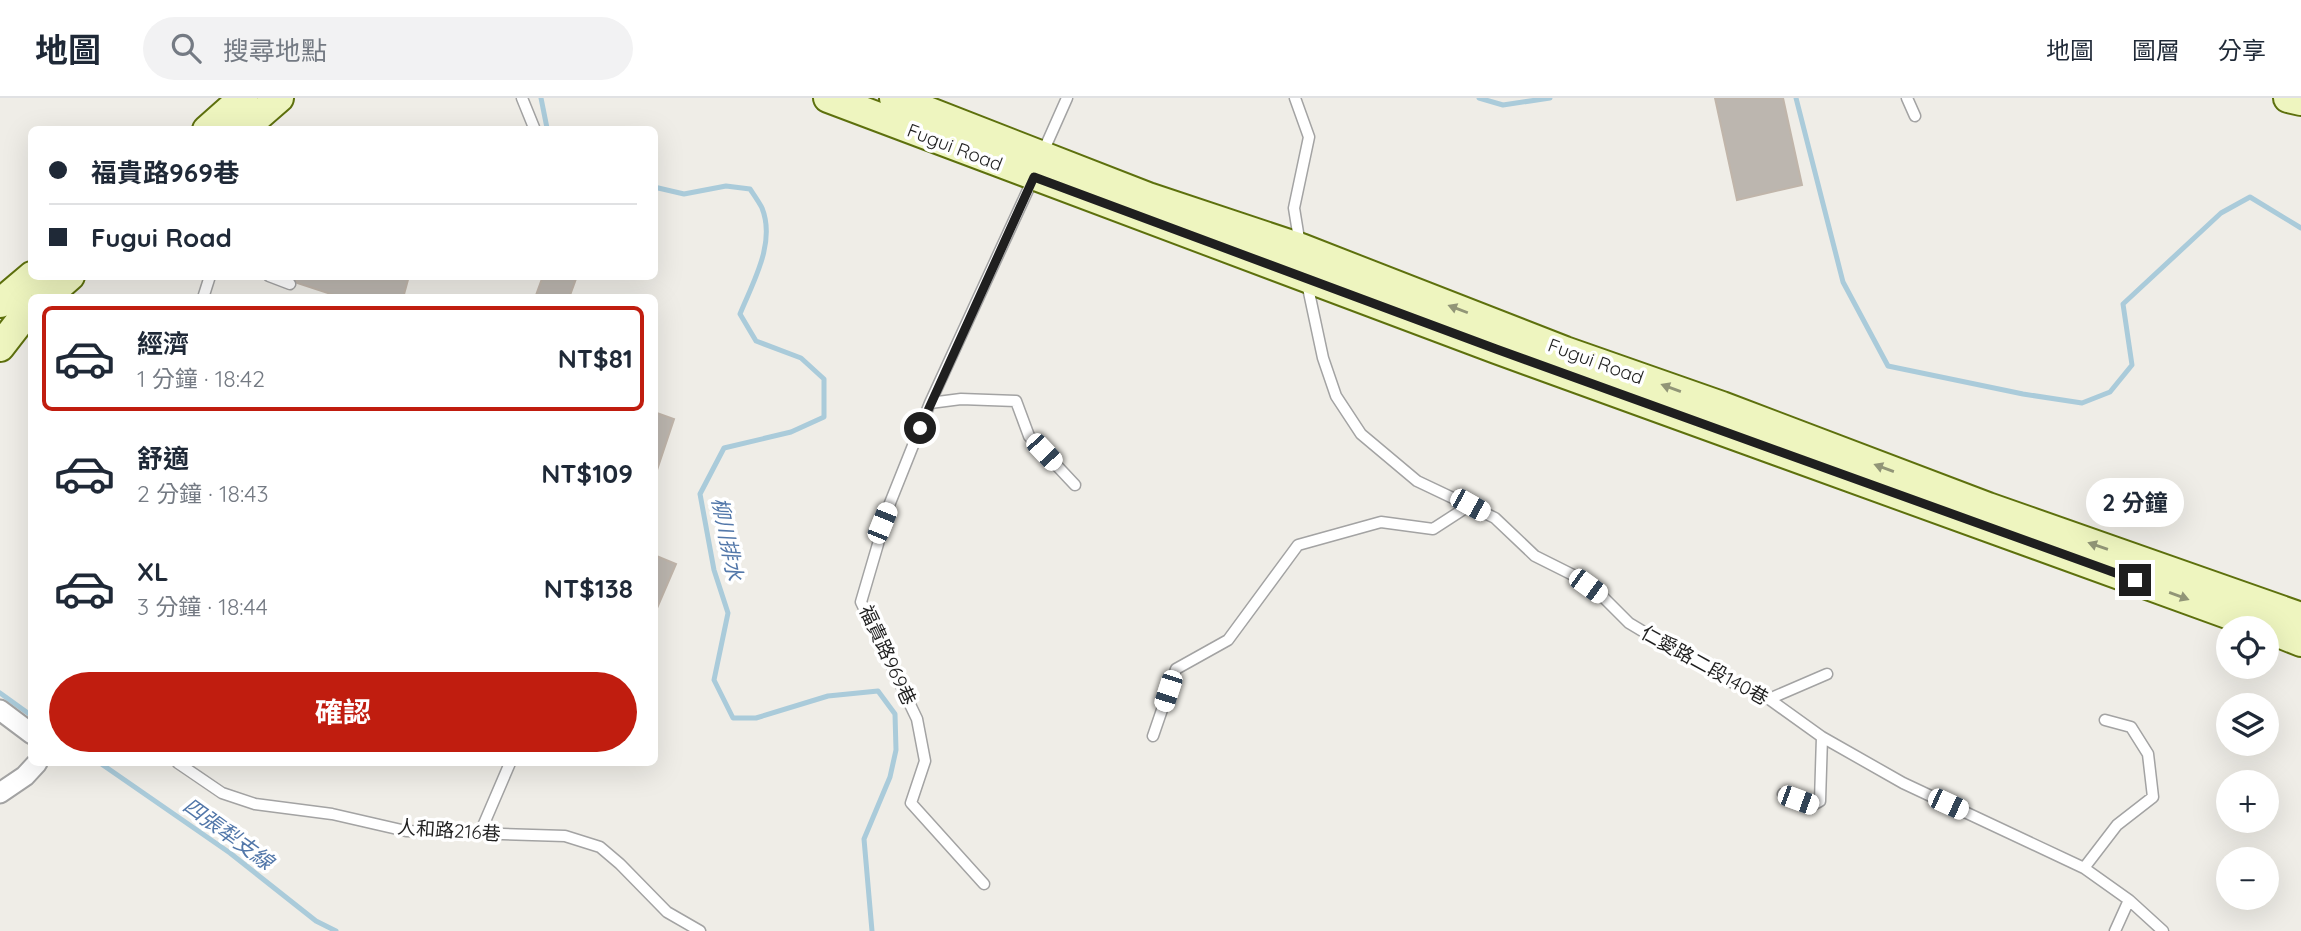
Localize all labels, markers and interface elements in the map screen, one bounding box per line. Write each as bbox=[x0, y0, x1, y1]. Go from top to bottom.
search box bbox=[143, 17, 633, 80]
text: 地圖 bbox=[35, 29, 101, 70]
icon: search bbox=[167, 29, 205, 67]
text: 搜尋地點 bbox=[223, 34, 327, 67]
text: 地圖 bbox=[2046, 35, 2094, 65]
text: 圖層 bbox=[2132, 35, 2180, 65]
text: 分享 bbox=[2218, 35, 2266, 65]
street label: Fugui Road bbox=[904, 118, 1006, 176]
text: 福貴路969巷 bbox=[91, 156, 239, 189]
text: Fugui Road bbox=[91, 221, 232, 254]
one-way arrow bbox=[1447, 304, 1468, 315]
icon: car bbox=[53, 327, 116, 390]
text: 經濟 bbox=[137, 327, 189, 360]
street label: Fugui Road bbox=[1545, 333, 1647, 389]
text: NT$81 bbox=[558, 342, 633, 375]
text: 1 分鐘 · 18:42 bbox=[137, 364, 265, 393]
one-way arrow bbox=[1660, 382, 1681, 393]
route start bbox=[904, 412, 936, 444]
car bbox=[1022, 429, 1067, 475]
icon: car bbox=[53, 442, 116, 505]
text: 舒適 bbox=[137, 442, 189, 475]
text: NT$109 bbox=[541, 457, 633, 490]
one-way arrow bbox=[1874, 462, 1895, 473]
callout: 2 分鐘 bbox=[2086, 478, 2184, 528]
text: 2 分鐘 · 18:43 bbox=[137, 479, 268, 508]
car bbox=[1447, 486, 1494, 524]
text: 2 分鐘 bbox=[2102, 488, 2168, 517]
water label: 柳川排水 bbox=[707, 495, 749, 583]
car bbox=[865, 500, 900, 546]
one-way arrow bbox=[2087, 540, 2108, 551]
text: XL bbox=[137, 555, 169, 588]
icon: car bbox=[53, 557, 116, 620]
route end bbox=[2119, 564, 2151, 596]
car bbox=[1565, 565, 1612, 607]
text: NT$138 bbox=[544, 572, 633, 605]
one-way arrow bbox=[2168, 591, 2189, 602]
text: 3 分鐘 · 18:44 bbox=[137, 592, 268, 621]
street label: 福貴路969巷 bbox=[854, 601, 922, 709]
map controls bbox=[2216, 616, 2279, 910]
button: locate bbox=[2216, 616, 2279, 679]
street label: 仁愛路二段140巷 bbox=[1637, 620, 1773, 710]
car bbox=[1152, 668, 1185, 714]
button: 確認 bbox=[49, 672, 637, 752]
button: layers bbox=[2216, 693, 2279, 756]
button: + bbox=[2216, 770, 2279, 833]
car bbox=[1775, 783, 1822, 817]
car bbox=[1925, 786, 1972, 822]
water label: 四張犁支線 bbox=[178, 792, 280, 876]
street label: 人和路216巷 bbox=[396, 814, 502, 846]
button: − bbox=[2216, 847, 2279, 910]

